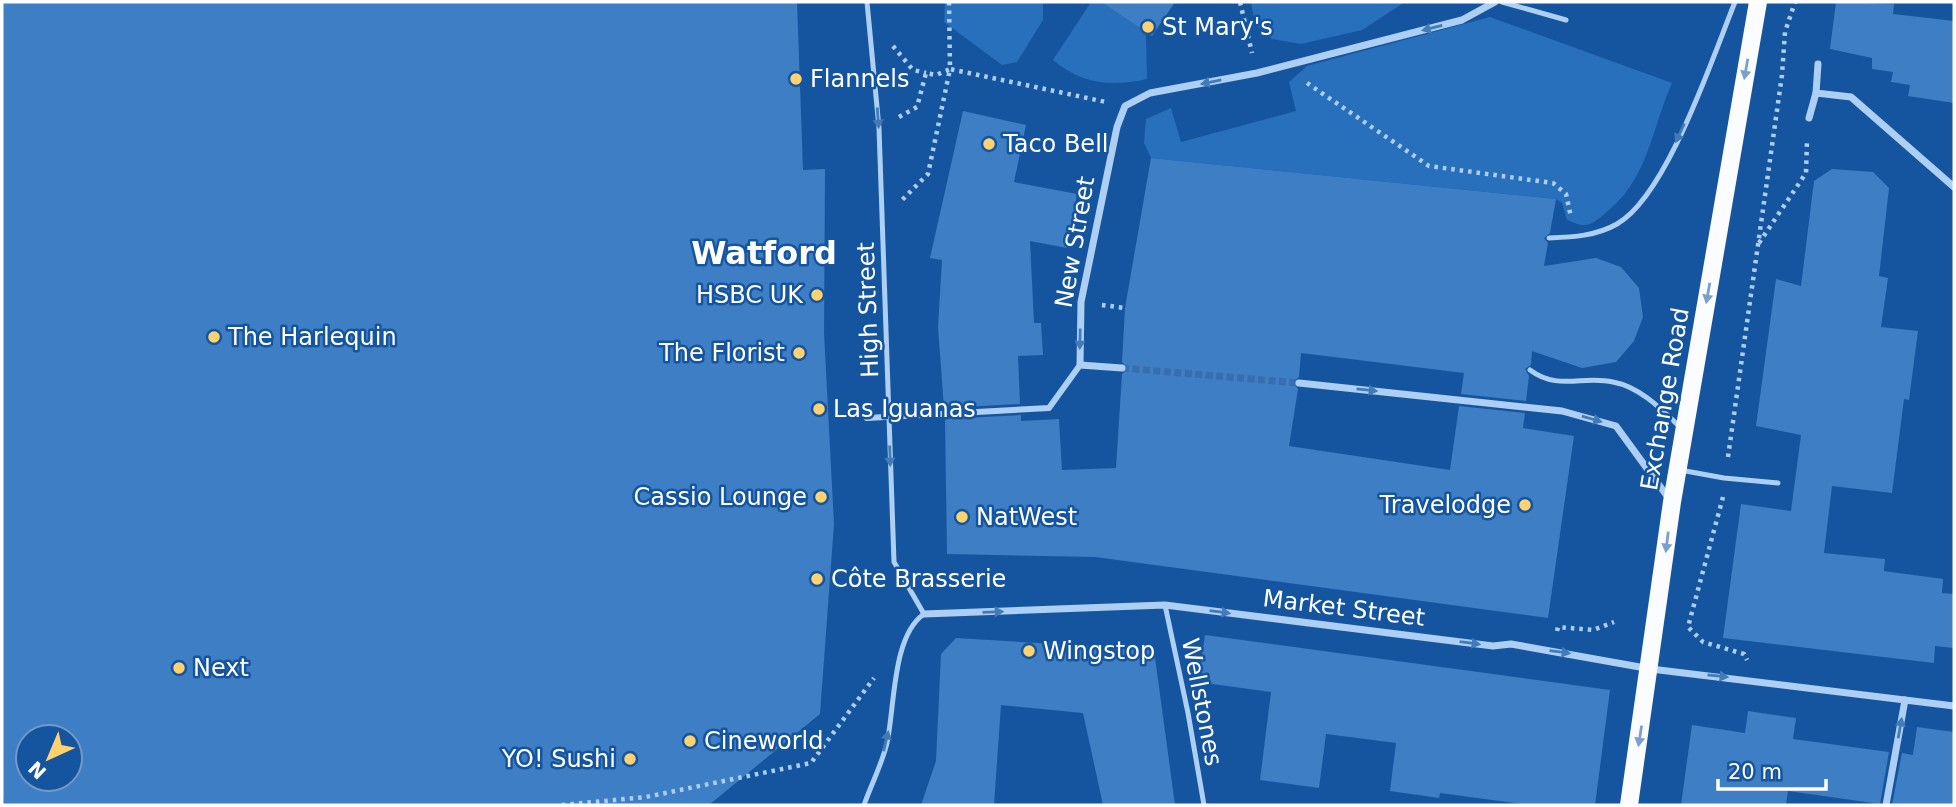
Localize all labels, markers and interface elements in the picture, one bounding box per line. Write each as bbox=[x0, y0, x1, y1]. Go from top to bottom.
place label: St Mary's bbox=[1162, 13, 1273, 41]
marker: St Mary's bbox=[1140, 19, 1156, 35]
one-way arrow bbox=[1421, 23, 1443, 34]
one-way arrow bbox=[1740, 58, 1751, 80]
place label: Flannels bbox=[810, 65, 910, 93]
marker: Flannels bbox=[788, 71, 804, 87]
one-way arrow bbox=[1200, 76, 1222, 87]
one-way arrow bbox=[873, 108, 884, 130]
one-way arrow bbox=[1675, 123, 1686, 143]
place label: Taco Bell bbox=[1002, 130, 1108, 158]
marker: Taco Bell bbox=[981, 136, 997, 152]
street label: New Street bbox=[1050, 174, 1100, 310]
district label: Watford bbox=[691, 234, 837, 272]
street label: High Street bbox=[852, 242, 884, 378]
place label: HSBC UK bbox=[696, 281, 804, 309]
one-way arrow bbox=[1702, 282, 1713, 304]
marker: HSBC UK bbox=[809, 287, 825, 303]
street label: Exchange Road bbox=[1635, 305, 1695, 493]
place label: The Harlequin bbox=[227, 323, 397, 351]
one-way arrow bbox=[1074, 328, 1086, 350]
marker: The Harlequin bbox=[206, 329, 222, 345]
place label: The Florist bbox=[658, 339, 785, 367]
marker: The Florist bbox=[791, 345, 807, 361]
one-way arrow bbox=[1356, 385, 1378, 396]
place label: Las Iguanas bbox=[833, 395, 976, 423]
marker: Las Iguanas bbox=[811, 401, 827, 417]
one-way arrow bbox=[1582, 415, 1603, 425]
one-way arrow bbox=[885, 446, 896, 468]
place label: Cassio Lounge bbox=[633, 483, 807, 511]
marker: Cassio Lounge bbox=[813, 489, 829, 505]
place label: Travelodge bbox=[1379, 491, 1511, 519]
marker: Travelodge bbox=[1517, 497, 1533, 513]
place label: NatWest bbox=[976, 503, 1077, 531]
marker: NatWest bbox=[954, 509, 970, 525]
one-way arrow bbox=[1661, 531, 1672, 553]
place label: Côte Brasserie bbox=[831, 565, 1006, 593]
marker: Côte Brasserie bbox=[809, 571, 825, 587]
street label: Market Street bbox=[1261, 584, 1427, 632]
one-way arrow bbox=[982, 606, 1004, 617]
one-way arrow bbox=[1209, 607, 1231, 618]
street label: Wellstones bbox=[1176, 636, 1228, 768]
place label: Wingstop bbox=[1043, 637, 1155, 665]
one-way arrow bbox=[1459, 638, 1481, 649]
marker: Wingstop bbox=[1021, 643, 1037, 659]
one-way arrow bbox=[1549, 647, 1571, 658]
place label: Next bbox=[193, 654, 249, 682]
marker: Next bbox=[171, 660, 187, 676]
one-way arrow bbox=[1708, 671, 1730, 682]
one-way arrow bbox=[1895, 717, 1906, 739]
north arrow bbox=[14, 723, 84, 793]
one-way arrow bbox=[1634, 725, 1645, 747]
place label: Cineworld bbox=[704, 727, 823, 755]
one-way arrow bbox=[881, 730, 892, 752]
marker: Cineworld bbox=[682, 733, 698, 749]
place label: YO! Sushi bbox=[501, 745, 616, 773]
scale bar bbox=[1718, 748, 1826, 792]
marker: YO! Sushi bbox=[622, 751, 638, 767]
text: N bbox=[24, 757, 51, 784]
text: 20 m bbox=[1728, 760, 1782, 784]

